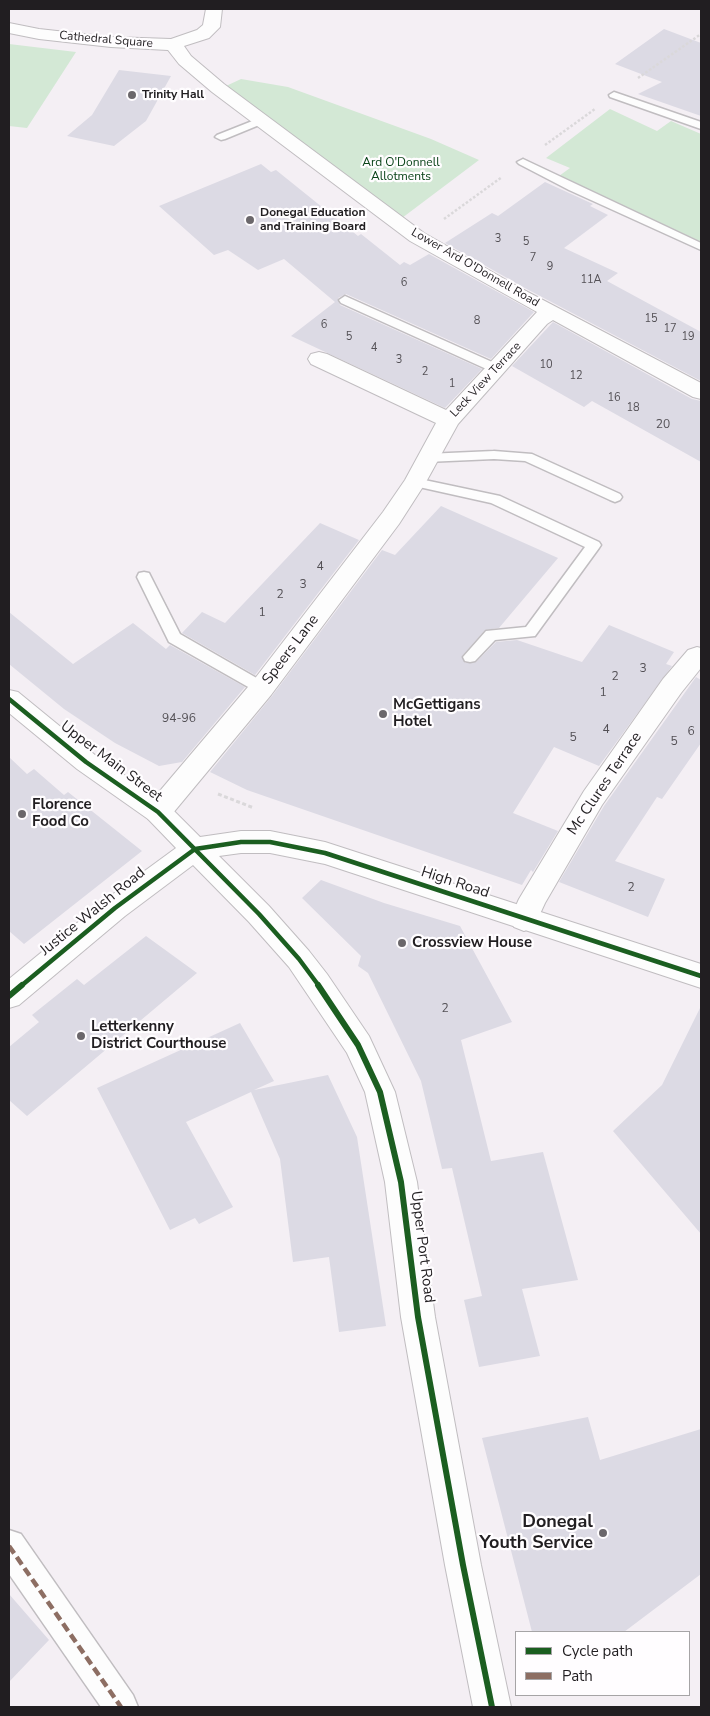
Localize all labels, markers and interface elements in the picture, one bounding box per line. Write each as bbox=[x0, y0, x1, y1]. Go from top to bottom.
street label: Cathedral Square bbox=[59, 29, 153, 51]
place label: Trinity Hall bbox=[142, 88, 204, 102]
marker: Trinity Hall bbox=[126, 89, 138, 101]
park label: Ard O'Donnell Allotments bbox=[362, 156, 440, 184]
place label: Donegal Education and Training Board bbox=[260, 206, 366, 234]
marker: Donegal Education and Training Board bbox=[244, 214, 256, 226]
street label: Lower Ard O'Donnell Road bbox=[408, 225, 542, 311]
house number: 3 bbox=[495, 232, 501, 246]
house number: 5 bbox=[523, 235, 529, 249]
house number: 7 bbox=[530, 251, 536, 265]
house number: 9 bbox=[547, 260, 553, 274]
house number: 11A bbox=[580, 273, 602, 287]
house number: 6 bbox=[401, 276, 407, 290]
house number: 15 bbox=[644, 312, 658, 326]
house number: 8 bbox=[474, 314, 480, 328]
house number: 6 bbox=[321, 318, 327, 332]
house number: 17 bbox=[663, 322, 677, 336]
house number: 5 bbox=[346, 330, 352, 344]
house number: 19 bbox=[681, 330, 695, 344]
street label: Leck View Terrace bbox=[448, 339, 524, 421]
house number: 4 bbox=[371, 341, 377, 355]
house number: 3 bbox=[396, 353, 402, 367]
house number: 10 bbox=[539, 358, 553, 372]
house number: 2 bbox=[422, 365, 428, 379]
house number: 12 bbox=[569, 369, 583, 383]
house number: 1 bbox=[449, 377, 455, 391]
house number: 16 bbox=[607, 391, 621, 405]
house number: 18 bbox=[626, 401, 640, 415]
house number: 20 bbox=[656, 418, 670, 432]
house number: 4 bbox=[316, 560, 324, 574]
house number: 3 bbox=[299, 578, 307, 592]
house number: 2 bbox=[276, 588, 284, 602]
house number: 1 bbox=[258, 606, 266, 620]
street label: Speers Lane bbox=[259, 611, 323, 689]
house number: 3 bbox=[639, 662, 647, 676]
house number: 2 bbox=[611, 670, 619, 684]
house number: 1 bbox=[599, 686, 607, 700]
place label: McGettigans Hotel bbox=[393, 696, 481, 731]
marker: McGettigans Hotel bbox=[377, 708, 389, 720]
house number: 94-96 bbox=[162, 712, 196, 726]
street label: Upper Main Street bbox=[56, 718, 166, 806]
house number: 4 bbox=[602, 723, 610, 737]
house number: 6 bbox=[687, 725, 695, 739]
street label: Mc Clures Terrace bbox=[564, 729, 646, 839]
house number: 5 bbox=[569, 731, 577, 745]
house number: 5 bbox=[670, 735, 678, 749]
place label: Florence Food Co bbox=[32, 796, 92, 831]
marker: Florence Food Co bbox=[16, 808, 28, 820]
street label: High Road bbox=[418, 863, 492, 903]
street label: Justice Walsh Road bbox=[37, 864, 149, 960]
house number: 2 bbox=[627, 881, 635, 895]
place label: Crossview House bbox=[412, 934, 532, 952]
marker: Crossview House bbox=[396, 937, 408, 949]
house number: 2 bbox=[441, 1002, 449, 1016]
place label: Letterkenny District Courthouse bbox=[91, 1018, 226, 1053]
marker: Letterkenny District Courthouse bbox=[75, 1030, 87, 1042]
street label: Upper Port Road bbox=[406, 1190, 438, 1304]
place label: Donegal Youth Service bbox=[479, 1512, 593, 1555]
marker: Donegal Youth Service bbox=[597, 1527, 609, 1539]
legend bbox=[515, 1631, 690, 1696]
text: Cycle path bbox=[562, 1641, 633, 1661]
text: Path bbox=[562, 1666, 593, 1686]

